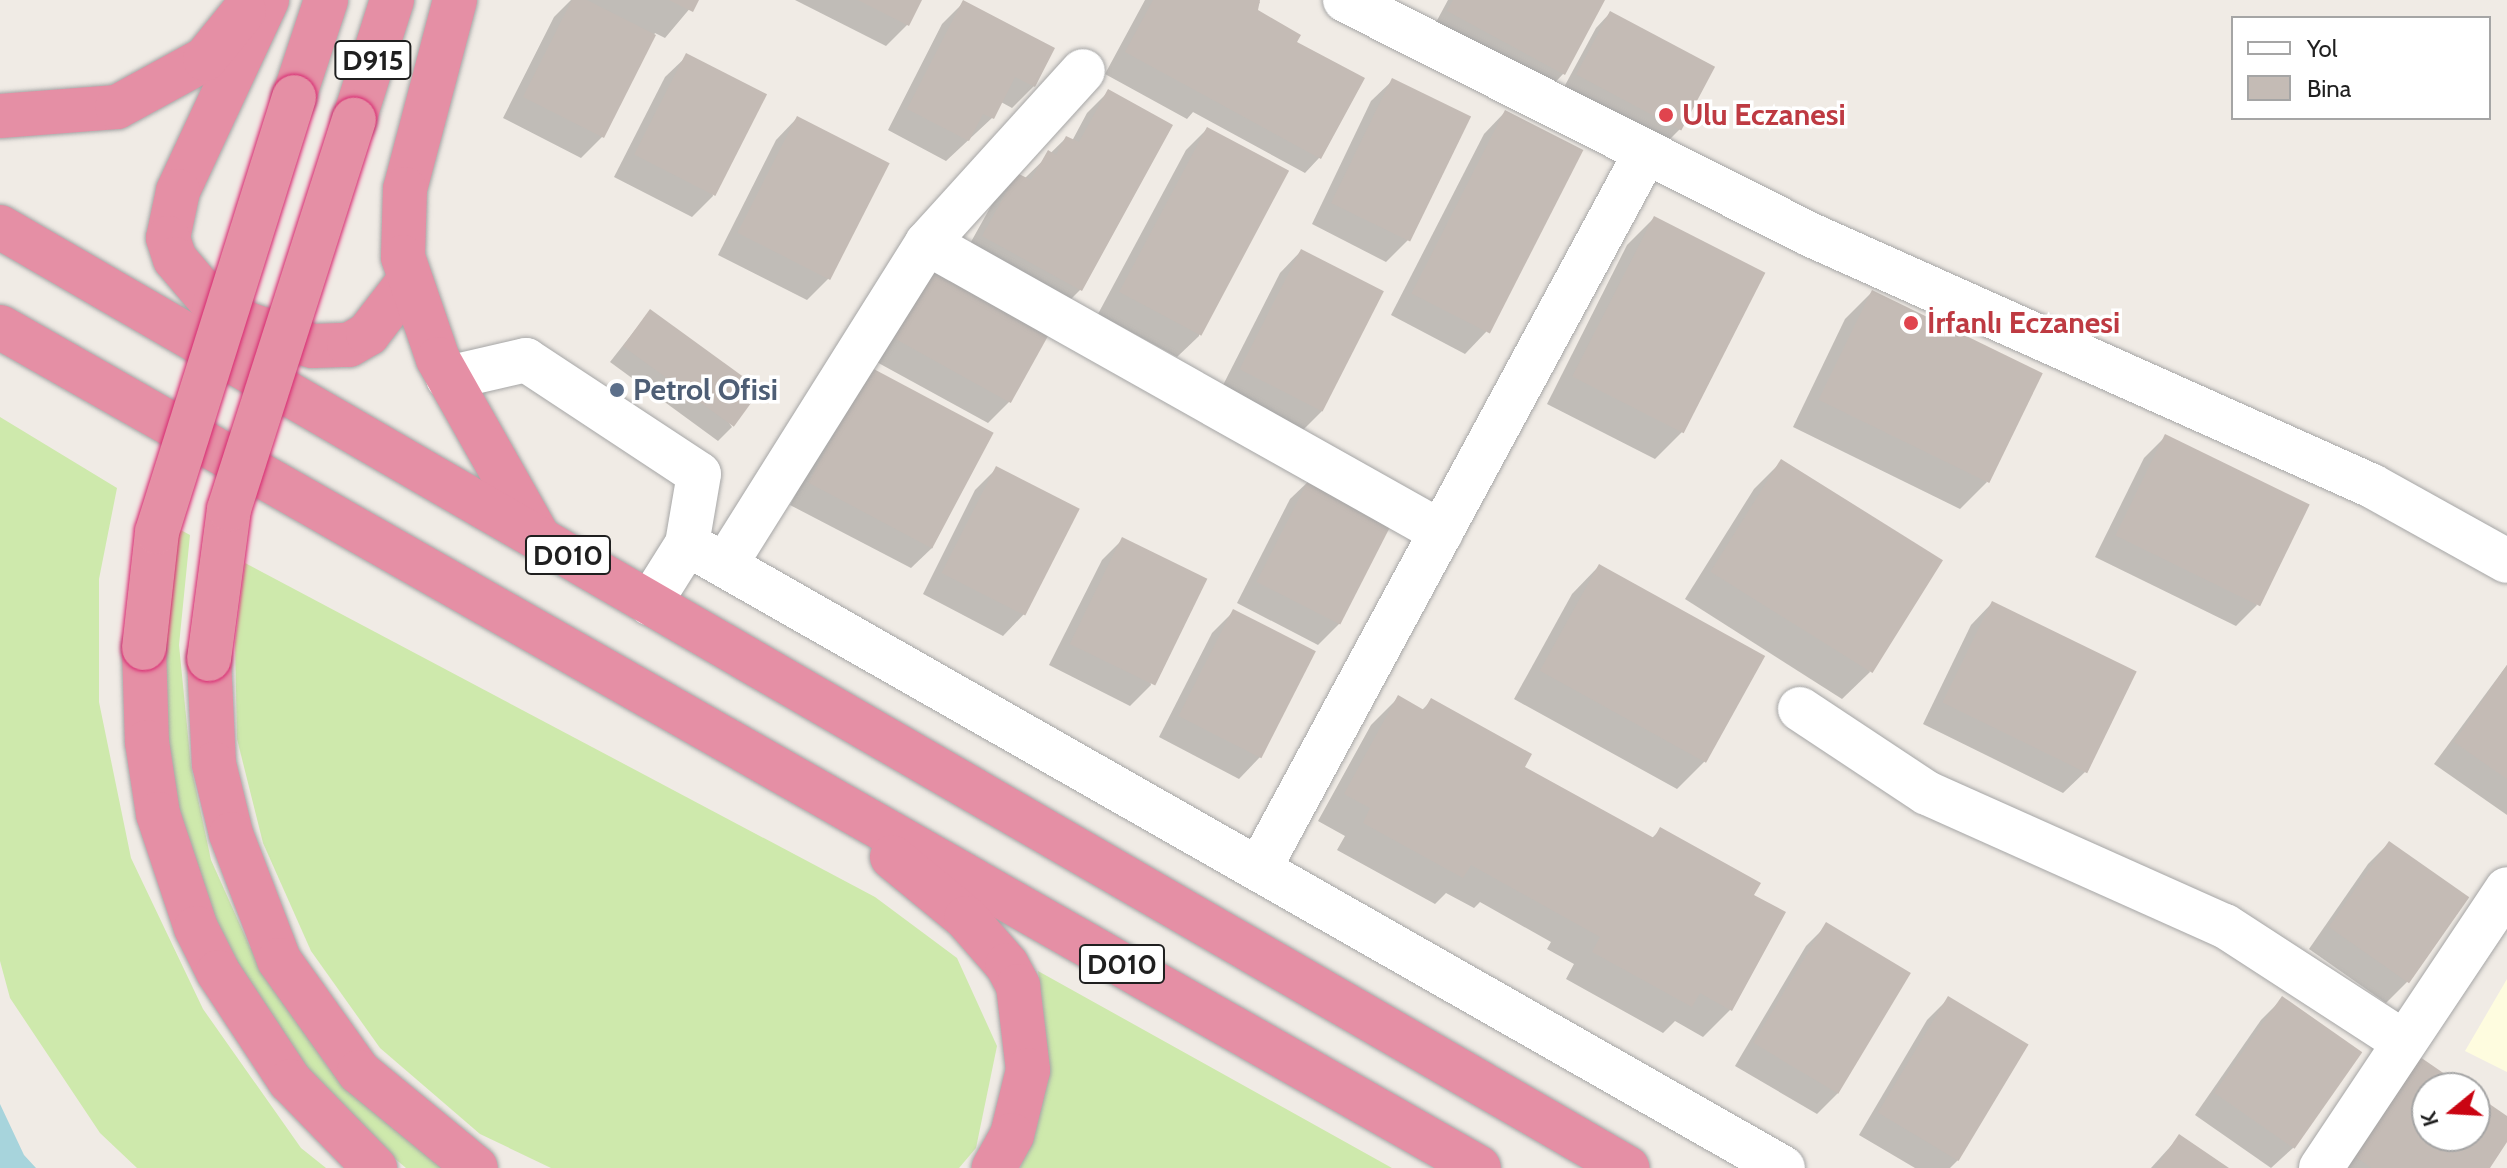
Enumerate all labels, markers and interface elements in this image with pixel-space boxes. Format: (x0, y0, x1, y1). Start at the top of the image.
legend (2231, 16, 2491, 120)
text: Yol (2307, 34, 2337, 63)
road number: D915 (333, 36, 413, 84)
text: Bina (2307, 74, 2351, 103)
place label: Ulu Eczanesi (1682, 97, 1846, 133)
marker: Ulu Eczanesi (1657, 106, 1675, 124)
place label: İrfanlı Eczanesi (1927, 305, 2120, 341)
marker: İrfanlı Eczanesi (1902, 314, 1920, 332)
place label: Petrol Ofisi (633, 372, 778, 408)
marker: Petrol Ofisi (608, 381, 626, 399)
road number: D010 (524, 531, 612, 579)
road number: D010 (1078, 940, 1166, 988)
north arrow (2411, 1072, 2491, 1152)
text: K (2415, 1108, 2445, 1130)

